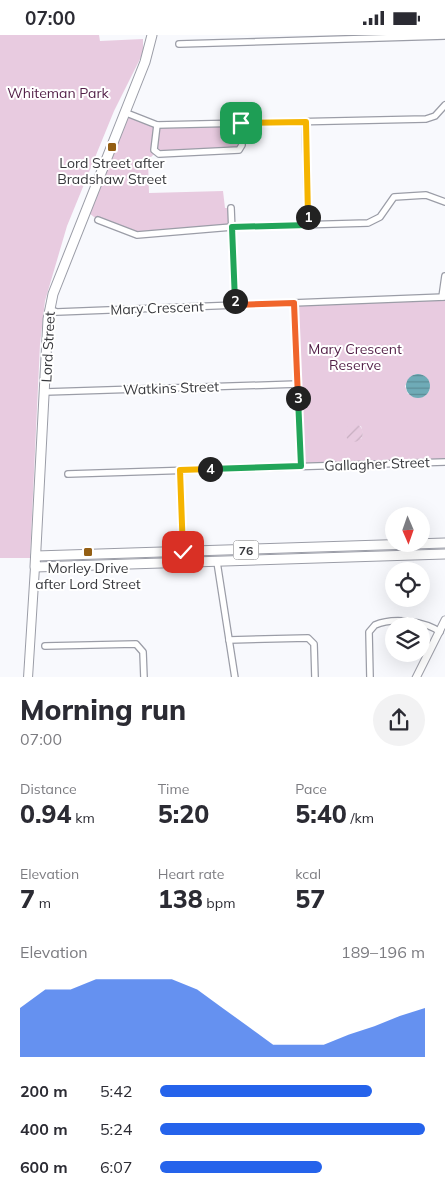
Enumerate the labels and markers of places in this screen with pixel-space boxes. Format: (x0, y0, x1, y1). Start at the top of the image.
pin (220, 102, 262, 144)
marker: Lord Street after Bradshaw Street (106, 141, 118, 153)
place label: Lord Street after Bradshaw Street (57, 154, 167, 188)
pin: 1 (296, 205, 320, 229)
pin: 2 (222, 289, 248, 313)
pin: 3 (286, 385, 310, 411)
pin: 4 (198, 457, 222, 481)
pin (162, 531, 204, 573)
marker: Morley Drive after Lord Street (82, 546, 94, 558)
place label: Morley Drive after Lord Street (35, 559, 141, 593)

